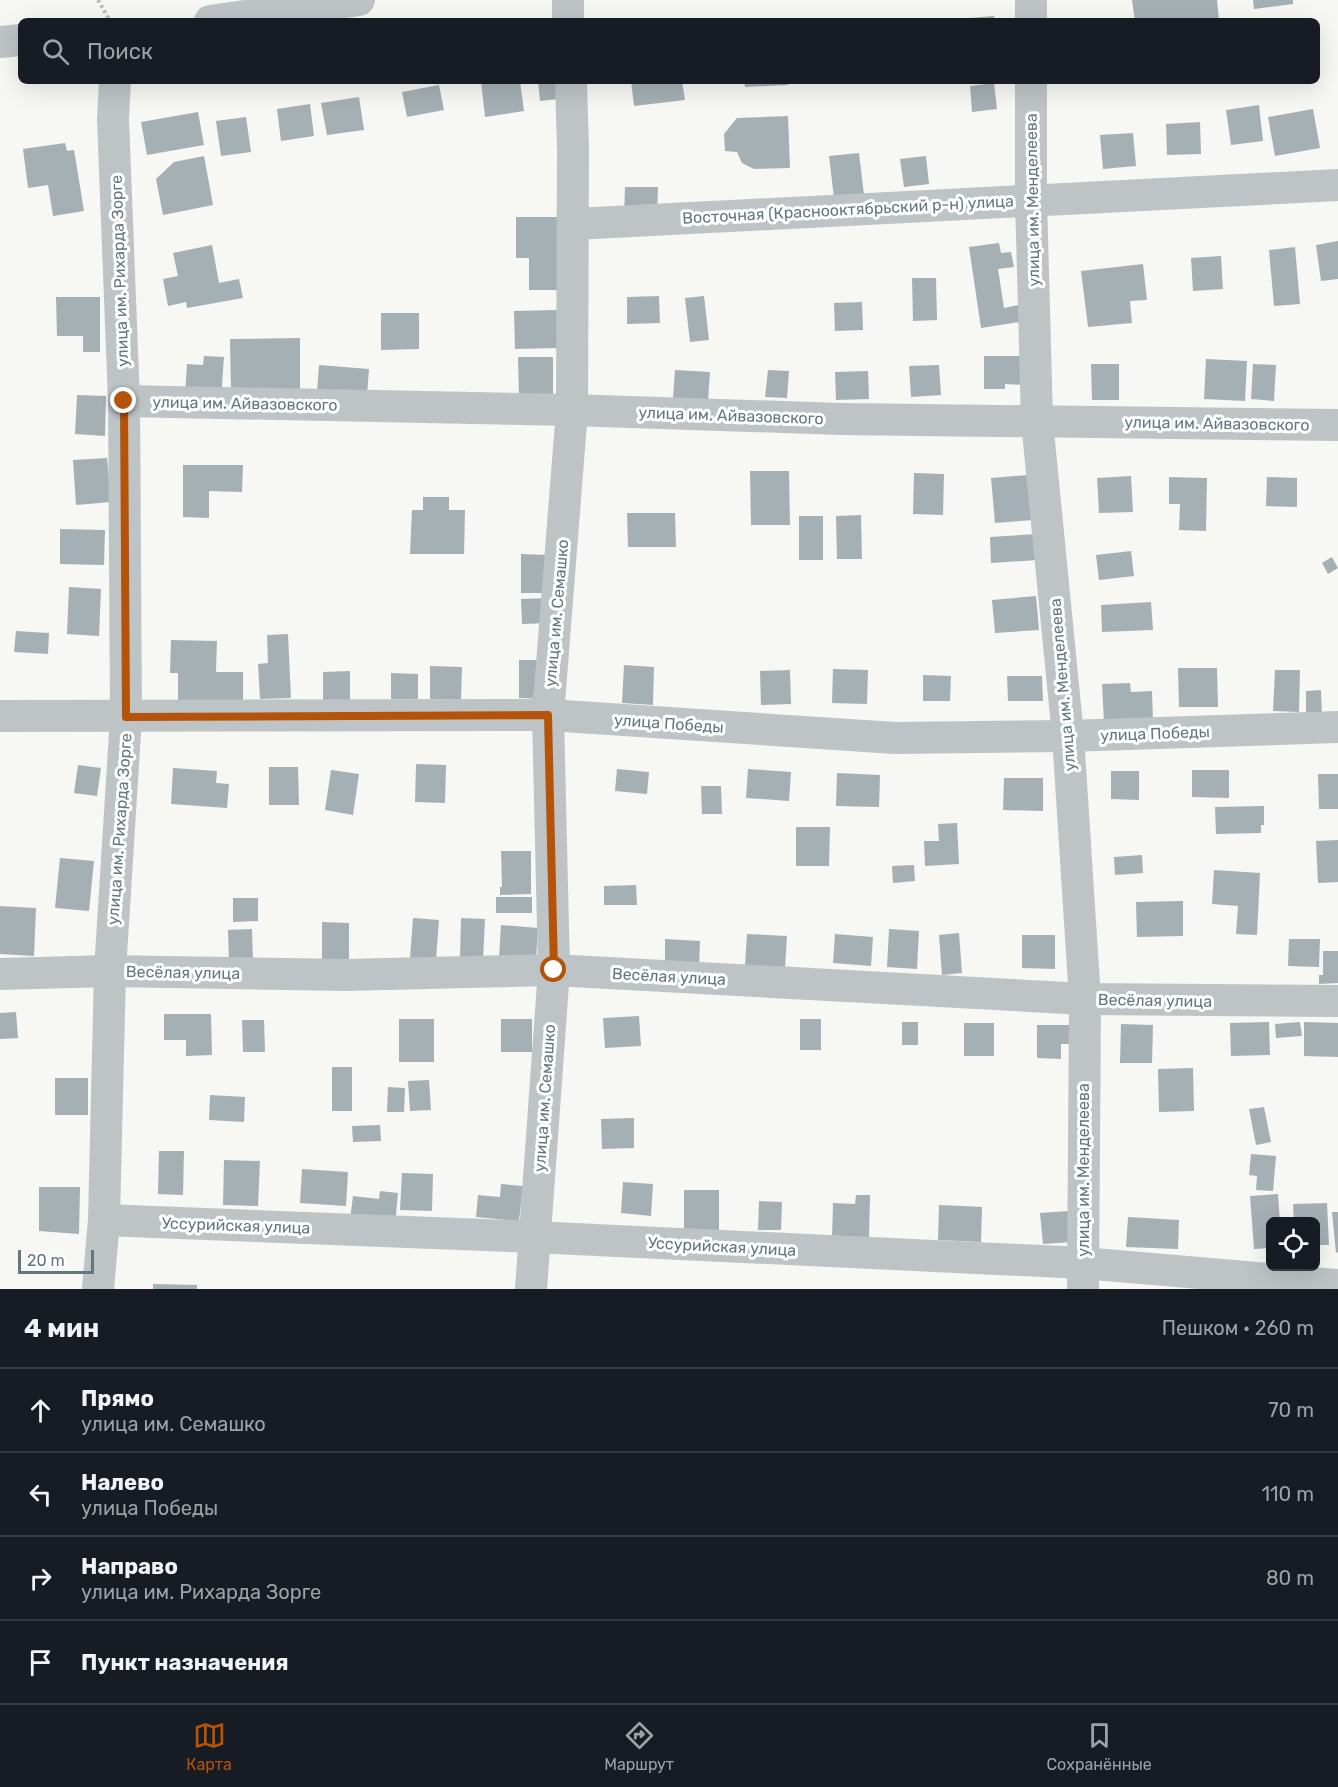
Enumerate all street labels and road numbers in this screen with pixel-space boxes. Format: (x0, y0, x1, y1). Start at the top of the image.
street label: улица им. Менделеева (1021, 113, 1044, 287)
street label: улица им. Рихарда Зорге (107, 175, 132, 367)
street label: Восточная (Краснооктябрьский р-н) улица (682, 191, 1014, 228)
street label: улица им. Айвазовского (152, 392, 338, 415)
street label: улица им. Айвазовского (638, 403, 824, 428)
street label: улица им. Айвазовского (1124, 412, 1310, 435)
street label: улица им. Семашко (541, 539, 572, 688)
street label: улица им. Менделеева (1045, 598, 1080, 772)
street label: улица Победы (614, 710, 724, 737)
street label: улица Победы (1100, 722, 1210, 745)
street label: улица им. Рихарда Зорге (103, 732, 136, 926)
street label: Весёлая улица (126, 962, 240, 983)
street label: Весёлая улица (611, 964, 726, 989)
street label: Весёлая улица (1098, 990, 1212, 1011)
street label: улица им. Семашко (530, 1024, 559, 1172)
street label: улица им. Менделеева (1074, 1083, 1093, 1257)
street label: Уссурийская улица (161, 1213, 311, 1238)
street label: Уссурийская улица (647, 1233, 797, 1260)

